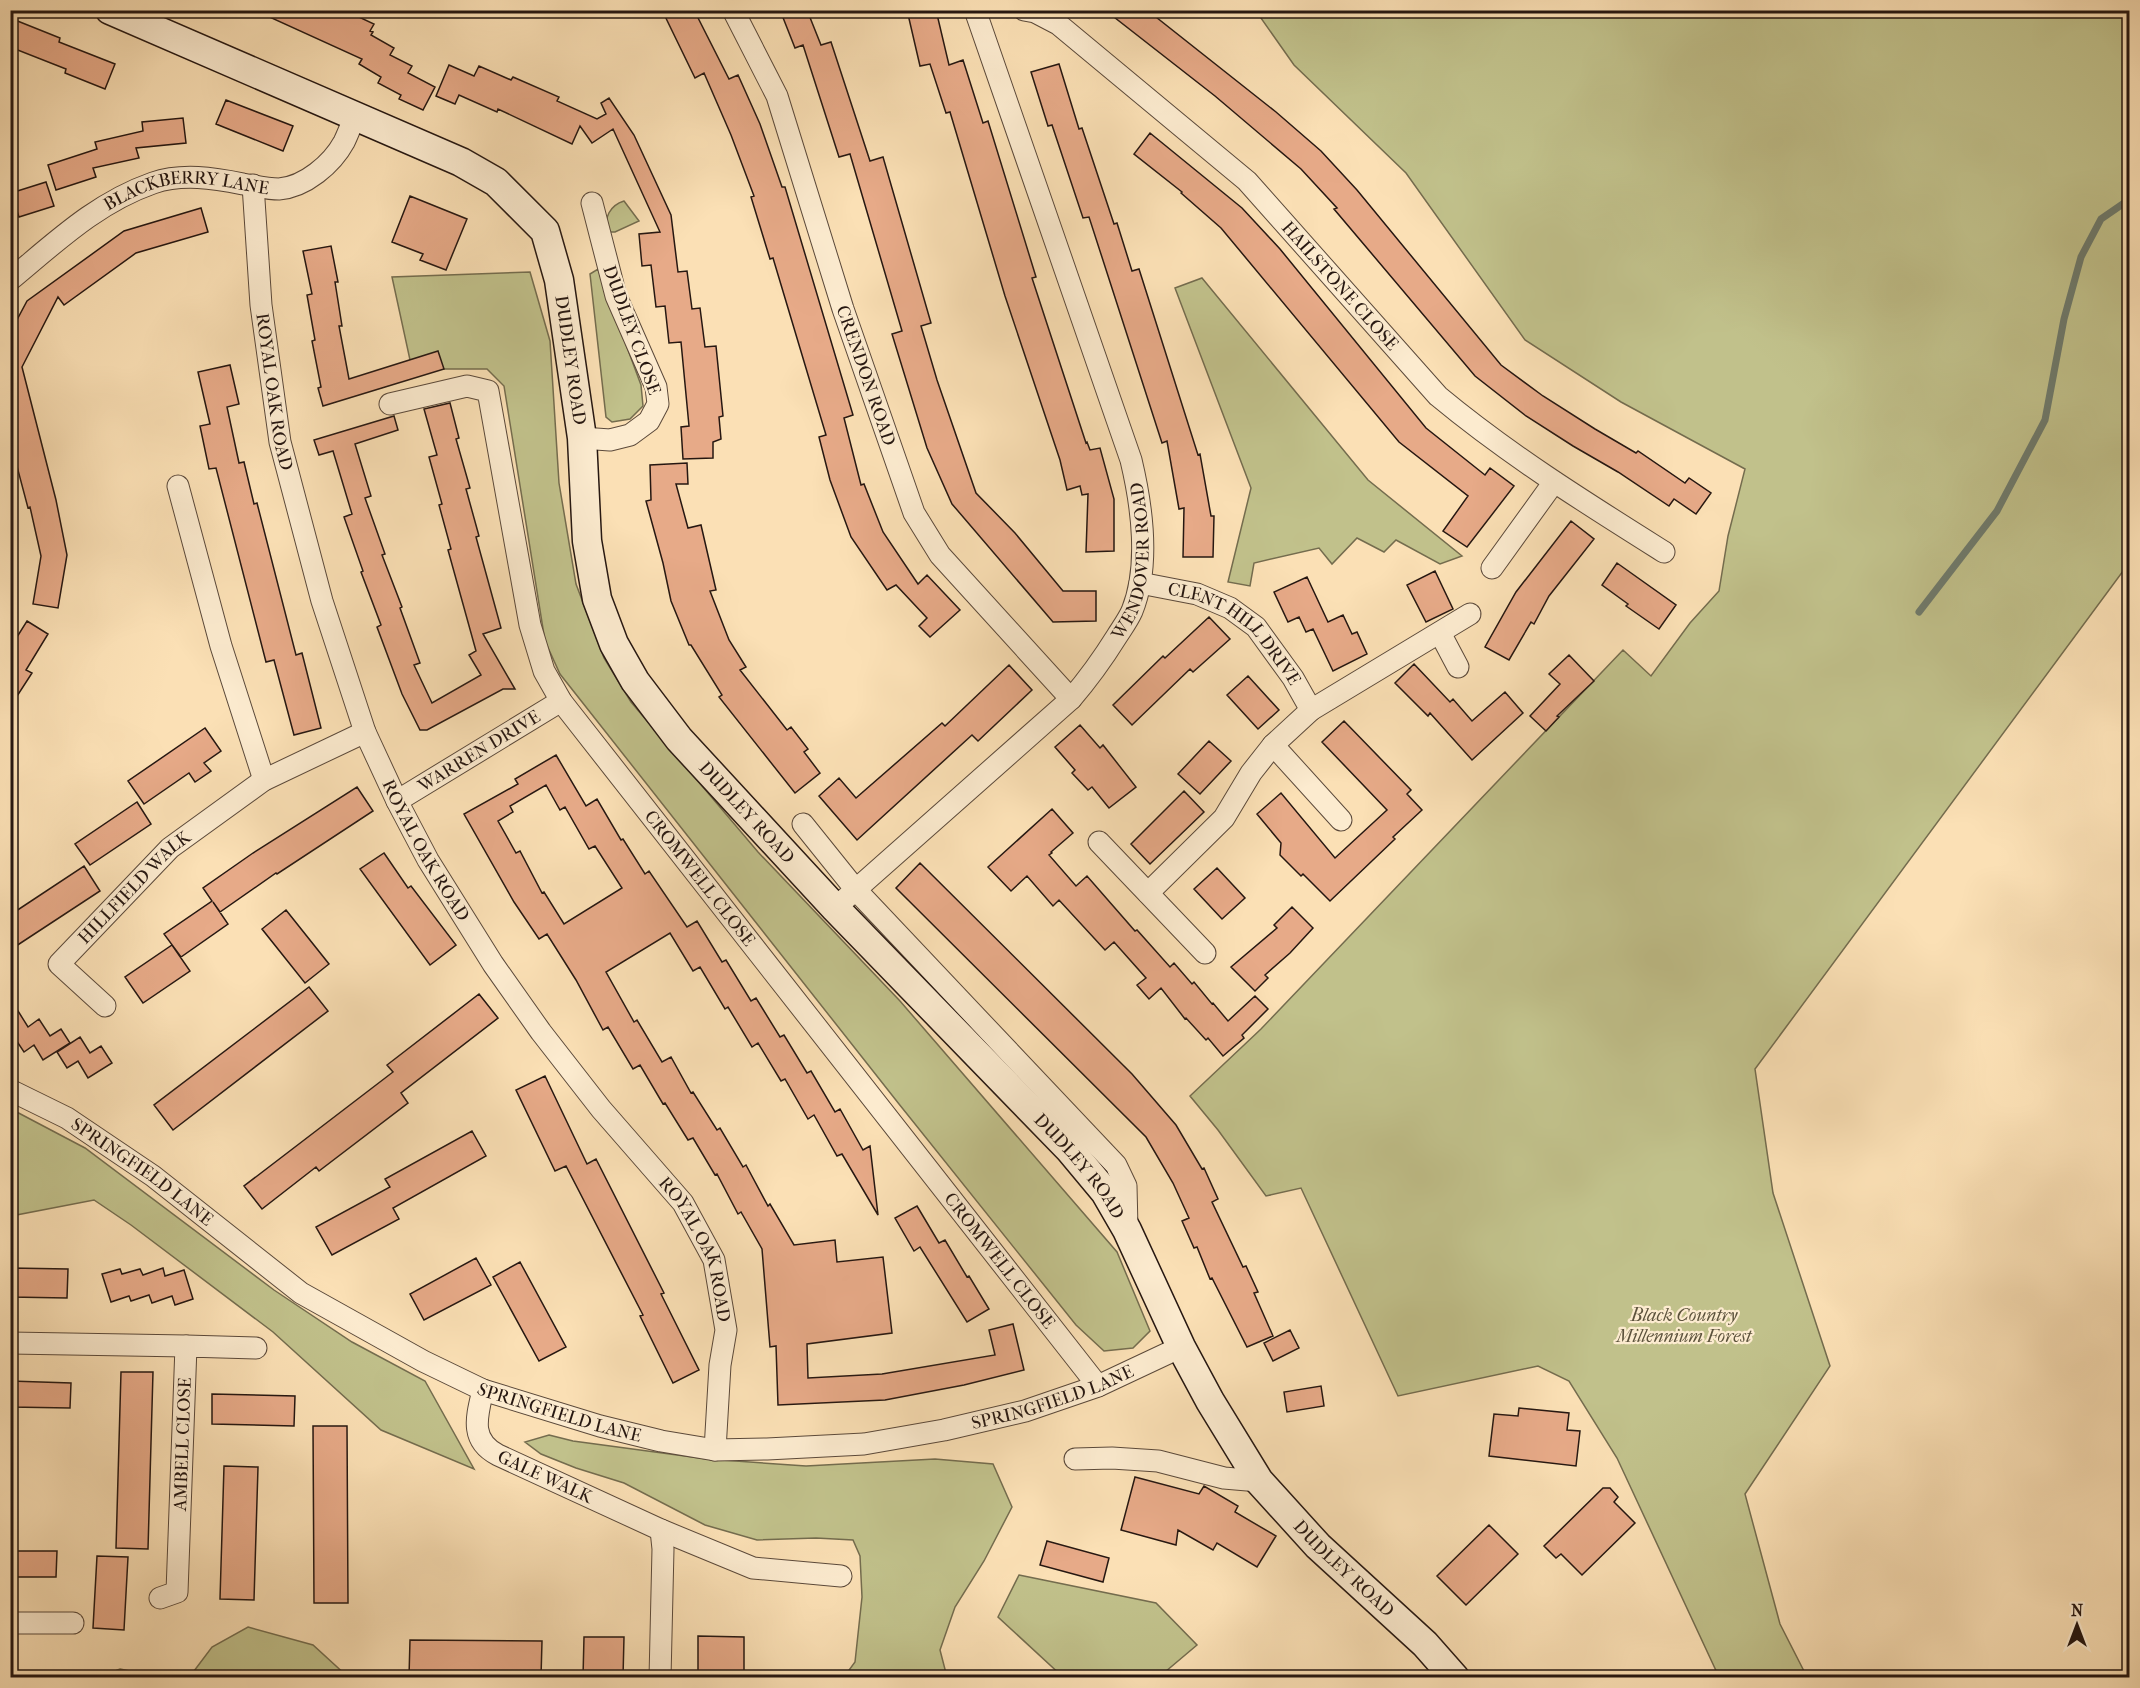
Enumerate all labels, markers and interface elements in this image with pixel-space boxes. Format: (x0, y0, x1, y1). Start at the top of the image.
street label: BLACKBERRY LANE (100, 167, 271, 215)
street label: HAILSTONE CLOSE (1277, 217, 1402, 355)
street label: DUDLEY CLOSE (598, 262, 665, 398)
street label: DUDLEY ROAD (550, 294, 590, 426)
street label: CRENDON ROAD (832, 303, 900, 449)
street label: ROYAL OAK ROAD (251, 312, 297, 473)
street label: WENDOVER ROAD (1107, 480, 1154, 645)
street label: CLENT HILL DRIVE (1166, 579, 1305, 689)
street label: WARREN DRIVE (413, 706, 544, 797)
street label: DUDLEY ROAD (694, 757, 798, 868)
street label: ROYAL OAK ROAD (378, 776, 474, 925)
street label: CROMWELL CLOSE (640, 806, 759, 951)
street label: HILLFIELD WALK (74, 826, 196, 948)
street label: DUDLEY ROAD (1029, 1109, 1128, 1223)
street label: SPRINGFIELD LANE (67, 1114, 217, 1230)
street label: ROYAL OAK ROAD (654, 1173, 734, 1324)
street label: CROMWELL CLOSE (940, 1189, 1059, 1333)
park label: Black Country Millennium Forest (1615, 1305, 1753, 1347)
street label: SPRINGFIELD LANE (969, 1361, 1137, 1434)
street label: AMBELL CLOSE (170, 1377, 196, 1512)
street label: SPRINGFIELD LANE (473, 1379, 644, 1447)
street label: GALE WALK (494, 1446, 597, 1508)
street label: DUDLEY ROAD (1289, 1516, 1398, 1621)
north arrow (2047, 1595, 2107, 1655)
text: N (2071, 1601, 2084, 1620)

